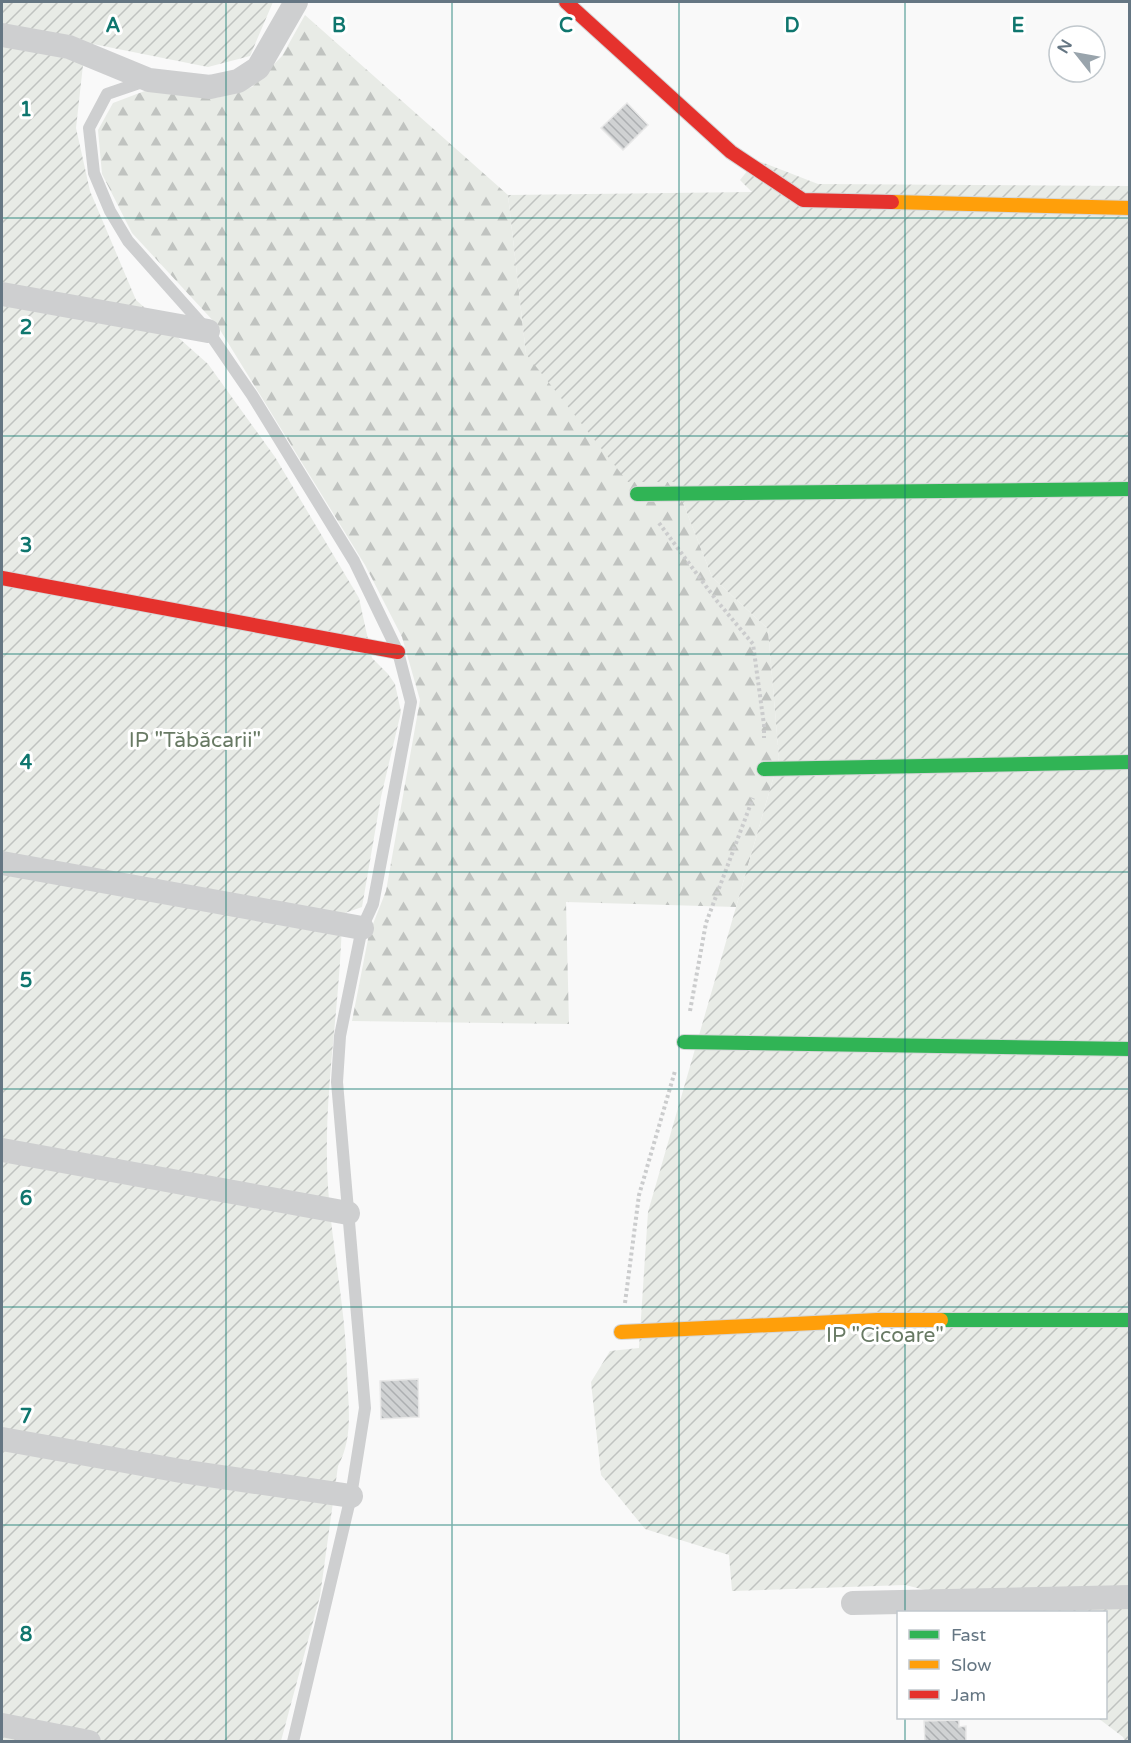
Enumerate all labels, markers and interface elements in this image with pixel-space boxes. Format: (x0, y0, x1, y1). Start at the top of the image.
text: A (106, 14, 121, 38)
text: B (332, 14, 346, 38)
text: C (559, 14, 573, 38)
text: D (784, 14, 800, 38)
text: E (1012, 14, 1025, 38)
north arrow (1047, 24, 1107, 84)
text: N (1053, 36, 1077, 57)
text: 1 (20, 98, 32, 122)
text: 2 (20, 316, 32, 340)
text: 3 (20, 534, 32, 558)
park label: IP "Tăbăcarii" (129, 728, 261, 753)
text: 4 (20, 751, 33, 775)
text: 5 (20, 969, 32, 993)
text: 6 (20, 1187, 32, 1211)
park label: IP "Cicoare" (826, 1323, 944, 1348)
text: 7 (20, 1405, 32, 1429)
legend (897, 1611, 1107, 1719)
text: 8 (20, 1623, 32, 1647)
text: Fast (951, 1624, 986, 1646)
text: Slow (951, 1654, 992, 1676)
text: Jam (951, 1684, 986, 1706)

